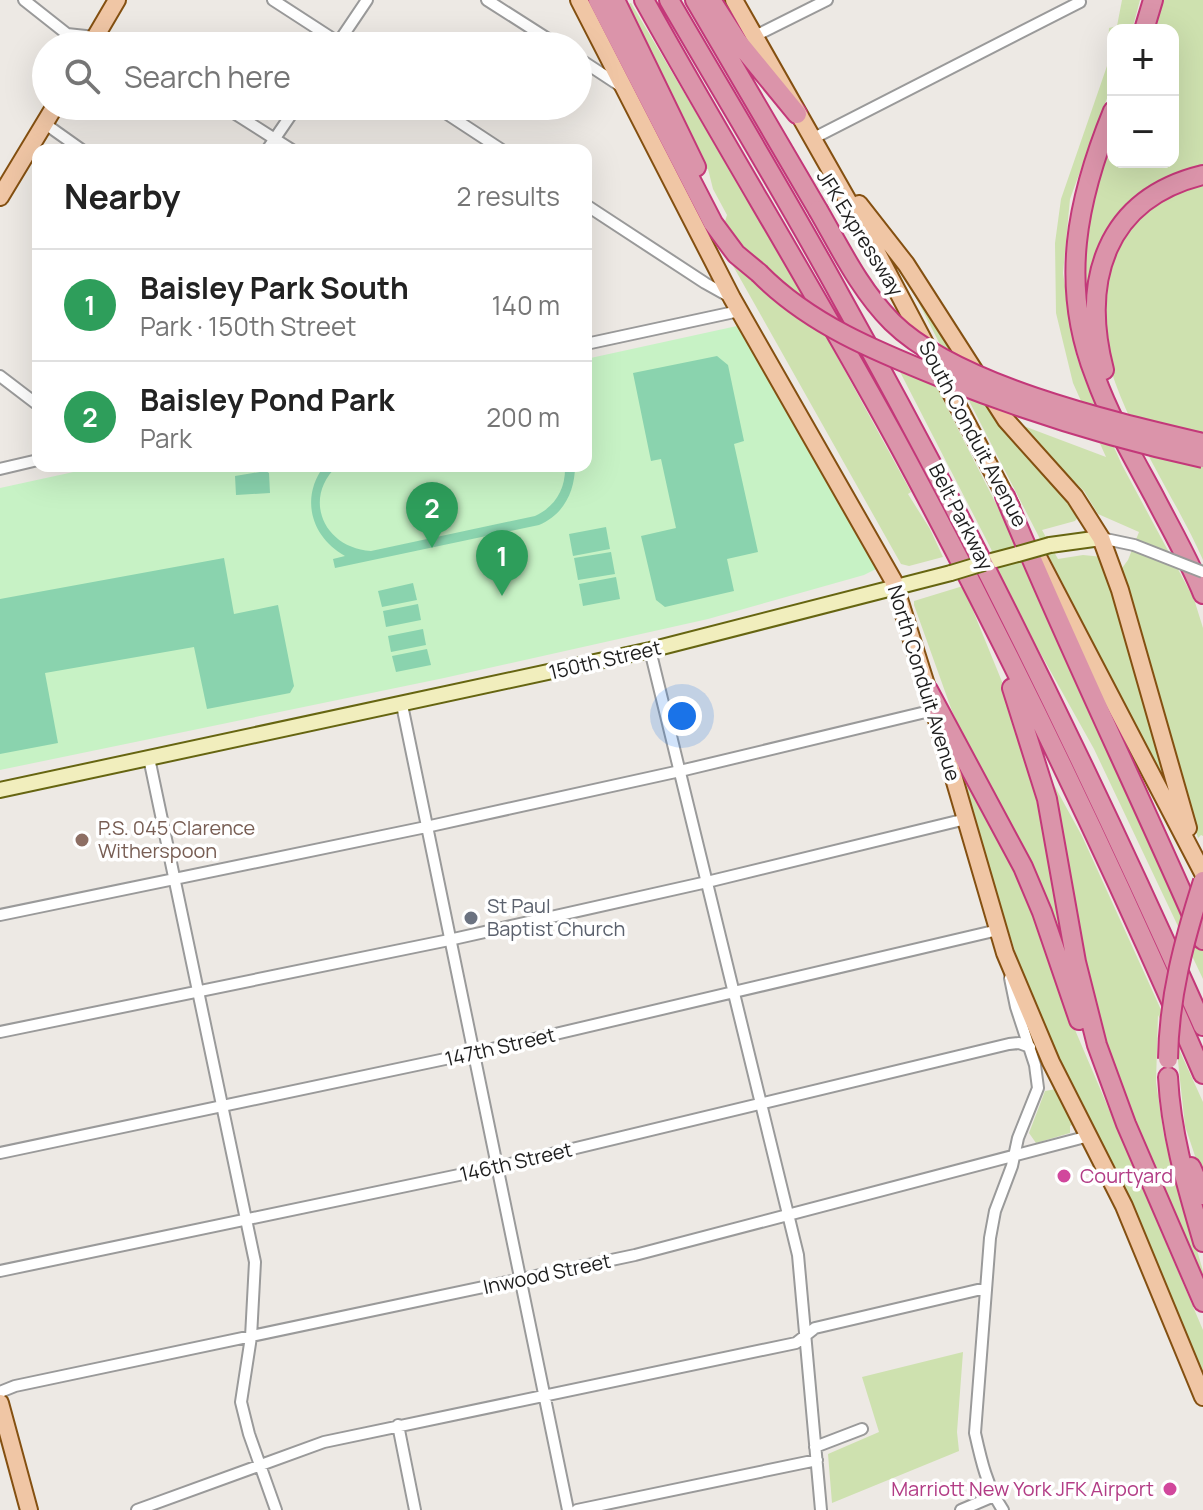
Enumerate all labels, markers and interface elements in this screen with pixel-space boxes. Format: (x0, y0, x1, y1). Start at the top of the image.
map controls (1107, 24, 1179, 168)
button: + (1107, 24, 1179, 96)
search box (32, 32, 592, 120)
icon: search (60, 54, 104, 98)
text: Search here (124, 56, 291, 97)
button: − (1107, 96, 1179, 168)
street label: JFK Expressway (811, 165, 910, 301)
text: Nearby (64, 173, 180, 219)
text: 2 results (456, 178, 560, 214)
text: Baisley Park South (140, 267, 409, 308)
text: 1 (84, 287, 96, 323)
text: 140 m (491, 287, 560, 323)
text: Park · 150th Street (140, 308, 357, 344)
street label: South Conduit Avenue (913, 336, 1034, 531)
text: Baisley Pond Park (140, 379, 394, 420)
text: 2 (82, 399, 98, 435)
text: 200 m (486, 399, 560, 435)
text: Park (140, 420, 192, 456)
street label: Belt Parkway (923, 459, 1000, 575)
pin: 2 (406, 482, 458, 548)
pin: 1 (476, 530, 528, 596)
street label: North Conduit Avenue (882, 582, 967, 784)
street label: 150th Street (546, 634, 664, 686)
your location (662, 696, 702, 736)
place label: P.S. 045 Clarence Witherspoon (98, 814, 255, 864)
marker: P.S. 045 Clarence Witherspoon (73, 831, 91, 849)
place label: St Paul Baptist Church (487, 892, 625, 942)
marker: St Paul Baptist Church (462, 909, 480, 927)
street label: 147th Street (442, 1021, 558, 1072)
street label: 146th Street (457, 1135, 575, 1188)
place label: Courtyard (1080, 1162, 1173, 1189)
marker: Courtyard (1055, 1167, 1073, 1185)
street label: Inwood Street (481, 1247, 613, 1300)
place label: Marriott New York JFK Airport (891, 1475, 1154, 1502)
marker: Marriott New York JFK Airport (1161, 1480, 1179, 1498)

